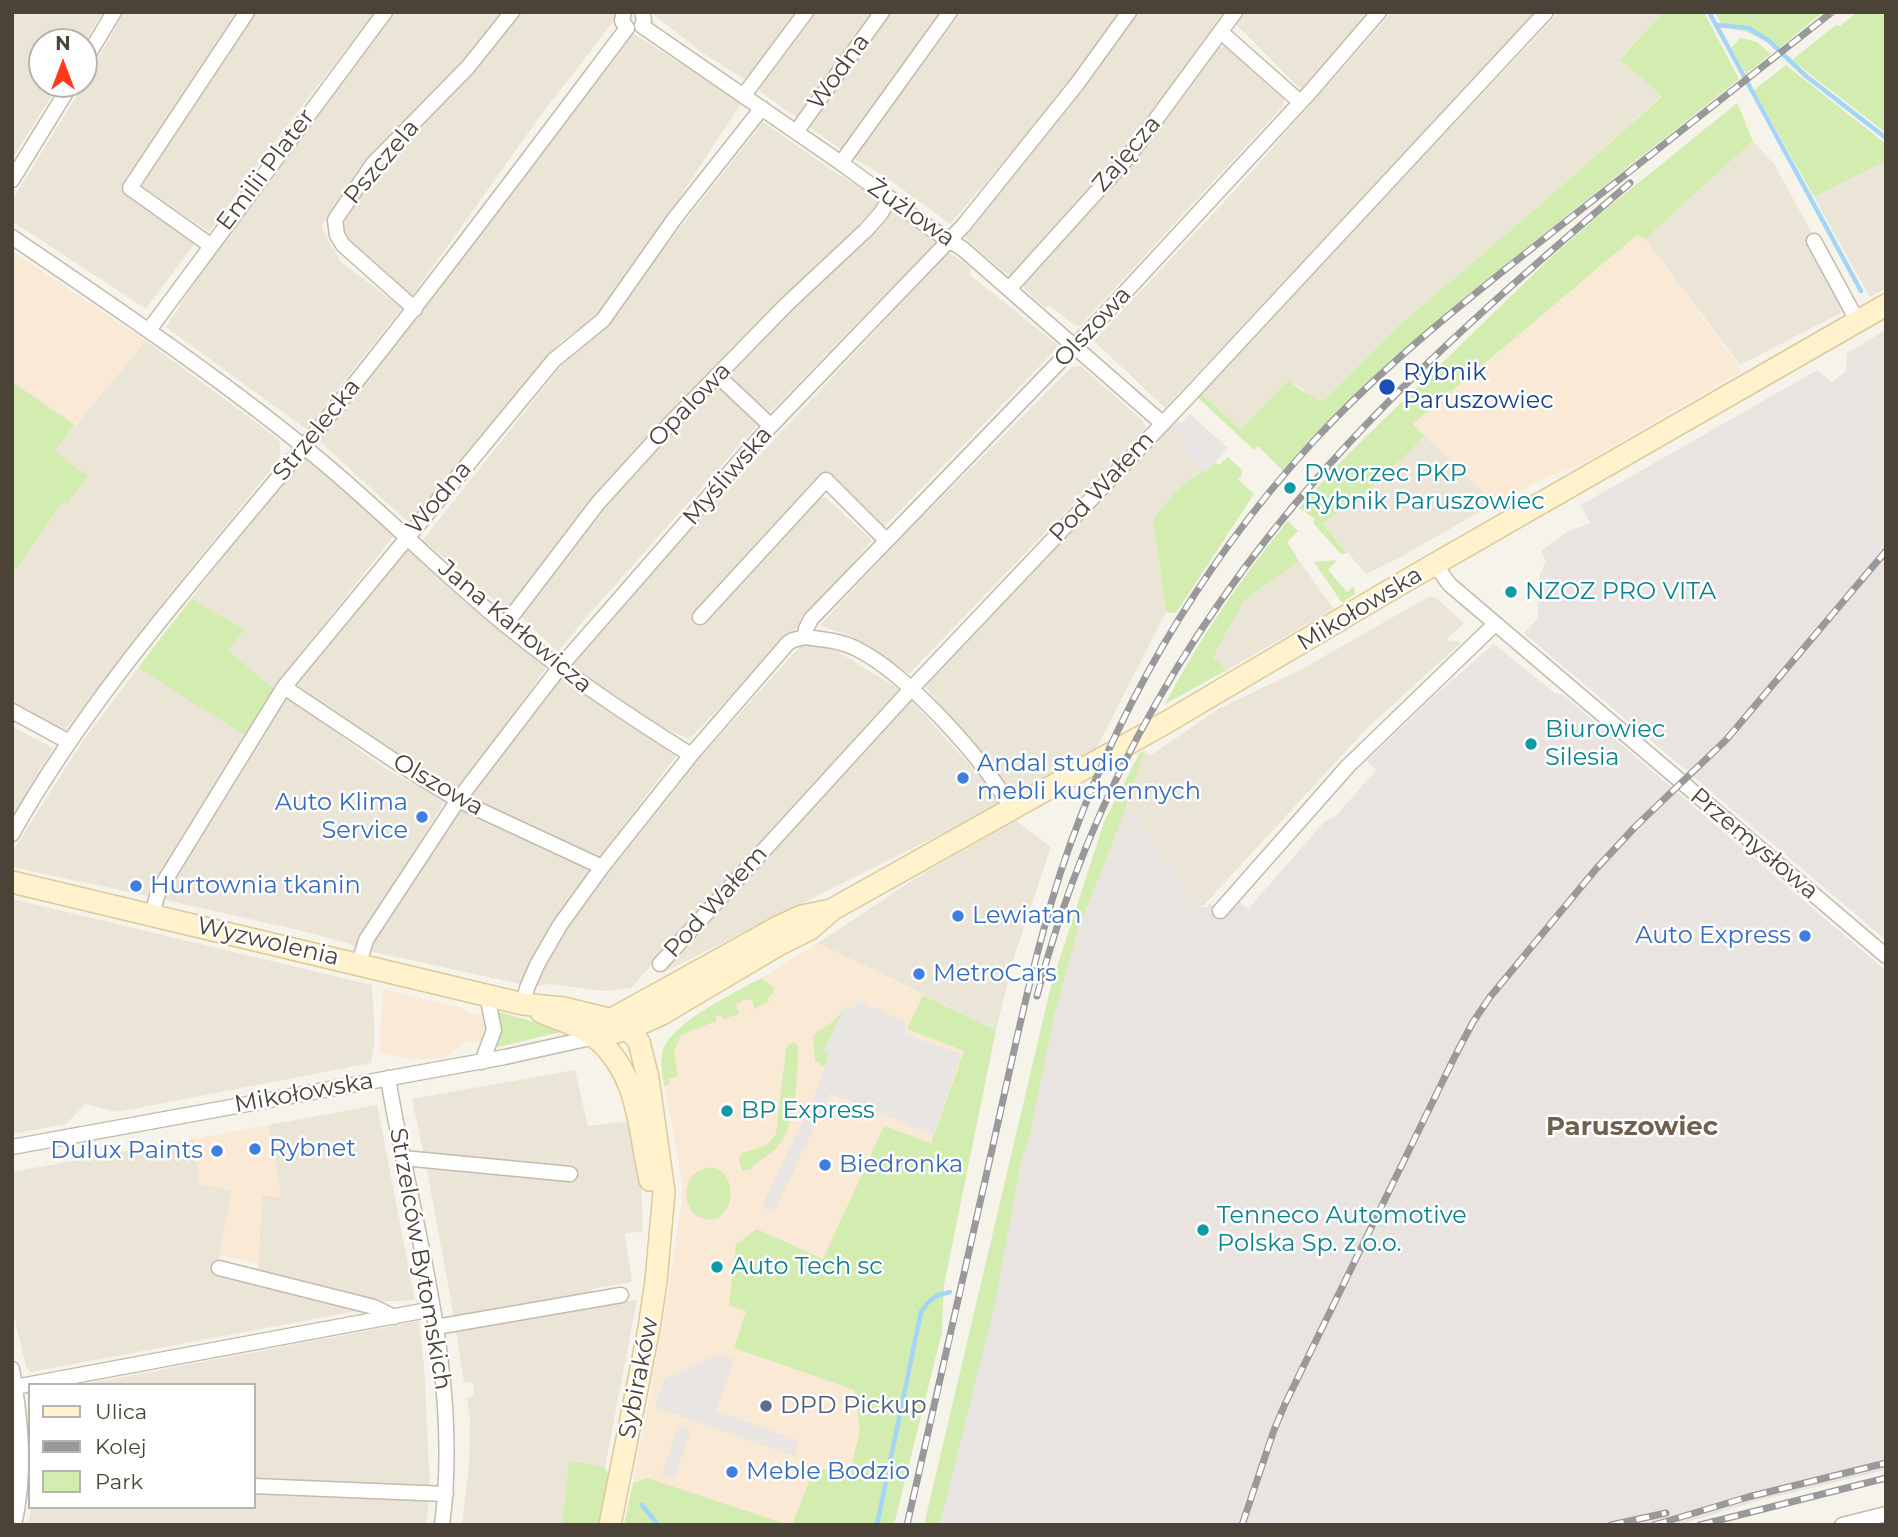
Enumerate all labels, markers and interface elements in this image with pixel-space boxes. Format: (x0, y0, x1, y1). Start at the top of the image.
north arrow (28, 28, 98, 98)
street label: Wodna (802, 28, 876, 116)
text: N (55, 32, 71, 55)
street label: Emilii Plater (211, 103, 321, 237)
street label: Zajęcza (1087, 110, 1167, 198)
street label: Pszczela (338, 114, 426, 210)
street label: Żużlowa (862, 173, 960, 253)
street label: Olszowa (1048, 281, 1138, 373)
street label: Opalowa (643, 357, 737, 453)
place label: Rybnik Paruszowiec (1403, 359, 1554, 415)
street label: Strzelecka (267, 373, 367, 487)
marker: Rybnik Paruszowiec (1377, 377, 1397, 397)
street label: Myśliwska (677, 421, 779, 531)
street label: Pod Wałem (1043, 426, 1161, 548)
street label: Wodna (400, 455, 478, 541)
place label: Dworzec PKP Rybnik Paruszowiec (1304, 460, 1545, 516)
marker: Dworzec PKP Rybnik Paruszowiec (1282, 480, 1298, 496)
street label: Jana Karłowicza (432, 554, 598, 700)
street label: Mikołowska (1292, 560, 1428, 658)
place label: NZOZ PRO VITA (1525, 578, 1716, 606)
marker: NZOZ PRO VITA (1503, 584, 1519, 600)
place label: Biurowiec Silesia (1545, 716, 1665, 772)
marker: Biurowiec Silesia (1523, 736, 1539, 752)
street label: Olszowa (388, 748, 488, 822)
place label: Andal studio mebli kuchennych (977, 750, 1201, 806)
marker: Andal studio mebli kuchennych (955, 770, 971, 786)
street label: Przemysłowa (1684, 782, 1824, 906)
place label: Auto Klima Service (275, 789, 408, 845)
marker: Auto Klima Service (414, 809, 430, 825)
street label: Pod Wałem (658, 840, 774, 964)
place label: Hurtownia tkanin (150, 872, 361, 900)
marker: Hurtownia tkanin (128, 878, 144, 894)
place label: Lewiatan (972, 902, 1082, 930)
marker: Lewiatan (950, 908, 966, 924)
street label: Wyzwolenia (194, 912, 342, 972)
place label: Auto Express (1635, 922, 1791, 950)
marker: Auto Express (1797, 928, 1813, 944)
place label: MetroCars (933, 960, 1057, 988)
marker: MetroCars (911, 966, 927, 982)
street label: Mikołowska (232, 1067, 376, 1119)
place label: BP Express (741, 1097, 875, 1125)
marker: BP Express (719, 1103, 735, 1119)
district label: Paruszowiec (1546, 1111, 1718, 1143)
street label: Strzelców Bytomskich (383, 1126, 457, 1392)
place label: Rybnet (269, 1135, 356, 1163)
place label: Dulux Paints (50, 1137, 203, 1165)
marker: Rybnet (247, 1141, 263, 1157)
marker: Dulux Paints (209, 1143, 225, 1159)
place label: Biedronka (839, 1151, 963, 1179)
marker: Biedronka (817, 1157, 833, 1173)
place label: Tenneco Automotive Polska Sp. z o.o. (1217, 1202, 1467, 1258)
marker: Tenneco Automotive Polska Sp. z o.o. (1195, 1222, 1211, 1238)
place label: Auto Tech sc (731, 1253, 883, 1281)
marker: Auto Tech sc (709, 1259, 725, 1275)
street label: Sybiraków (613, 1315, 665, 1441)
legend (28, 1383, 256, 1509)
place label: DPD Pickup (780, 1392, 926, 1420)
marker: DPD Pickup (758, 1398, 774, 1414)
text: Ulica (95, 1399, 147, 1424)
text: Kolej (95, 1434, 147, 1459)
place label: Meble Bodzio (746, 1458, 910, 1486)
marker: Meble Bodzio (724, 1464, 740, 1480)
text: Park (95, 1469, 143, 1494)

